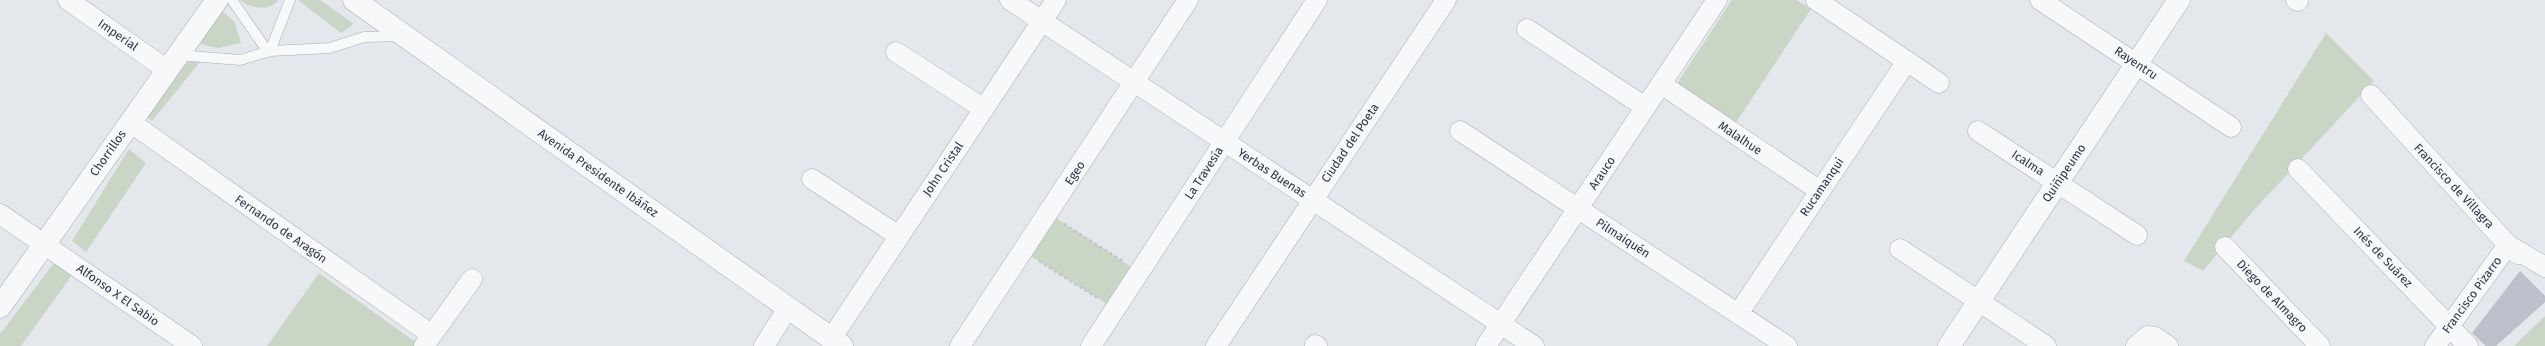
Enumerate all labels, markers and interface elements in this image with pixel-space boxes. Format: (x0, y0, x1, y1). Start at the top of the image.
street label: Imperial (95, 16, 141, 54)
street label: Rayentru (2112, 44, 2160, 82)
street label: Ciudad del Poeta (1318, 101, 1382, 185)
street label: Malalhue (1715, 118, 1765, 158)
street label: Avenida Presidente Ibáñez (535, 126, 661, 220)
street label: Chorrillos (87, 127, 129, 179)
street label: John Cristal (920, 139, 966, 199)
street label: Quiñipeumo (2039, 141, 2089, 205)
street label: Francisco de Villagra (2411, 141, 2497, 231)
street label: La Travesía (1182, 144, 1226, 202)
street label: Yerbas Buenas (1235, 146, 1309, 201)
street label: Icalma (2009, 147, 2047, 179)
street label: Arauco (1586, 154, 1618, 192)
street label: Rucamanqui (1797, 155, 1847, 219)
street label: Egeo (1062, 158, 1088, 188)
street label: Fernando de Aragón (232, 192, 330, 266)
street label: Pilmaiquén (1593, 215, 1653, 261)
street label: Inés de Suárez (2351, 224, 2415, 290)
street label: Francisco Pizarro (2439, 254, 2505, 336)
street label: Diego de Almagro (2234, 257, 2310, 335)
street label: Alfonso X El Sabio (74, 261, 162, 329)

